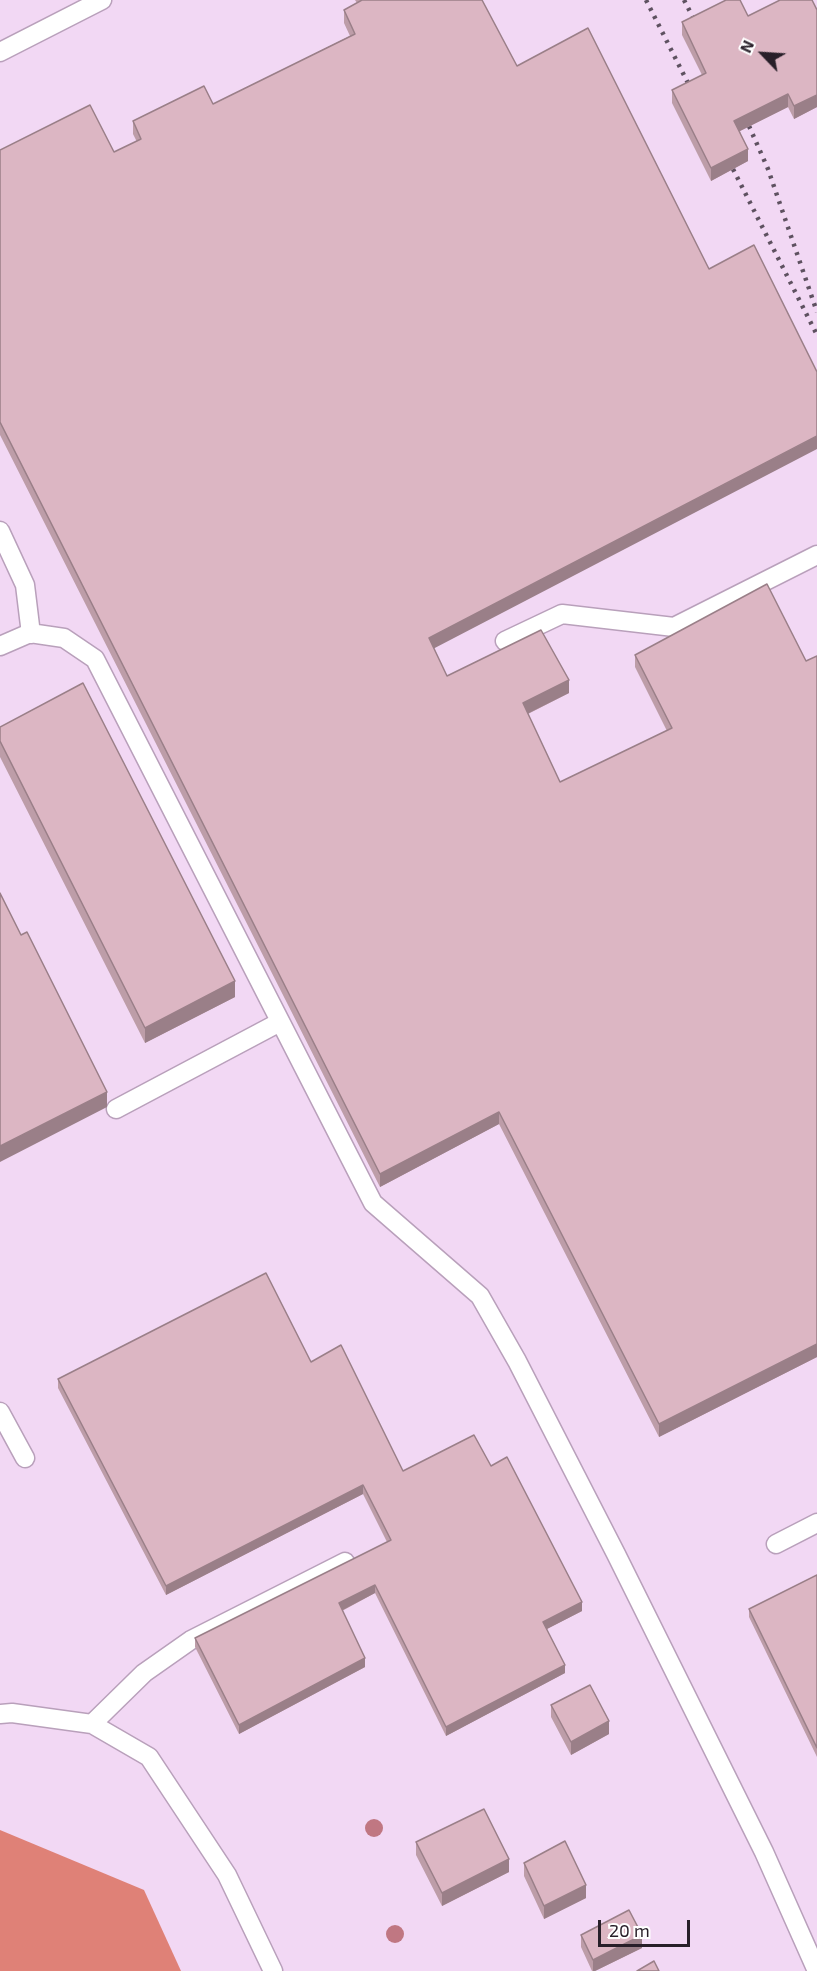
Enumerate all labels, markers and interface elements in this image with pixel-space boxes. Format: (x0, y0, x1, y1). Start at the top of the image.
north arrow (733, 24, 793, 84)
text: N (735, 37, 757, 55)
scale bar (601, 1908, 692, 1946)
text: 20 m (609, 1919, 650, 1941)

